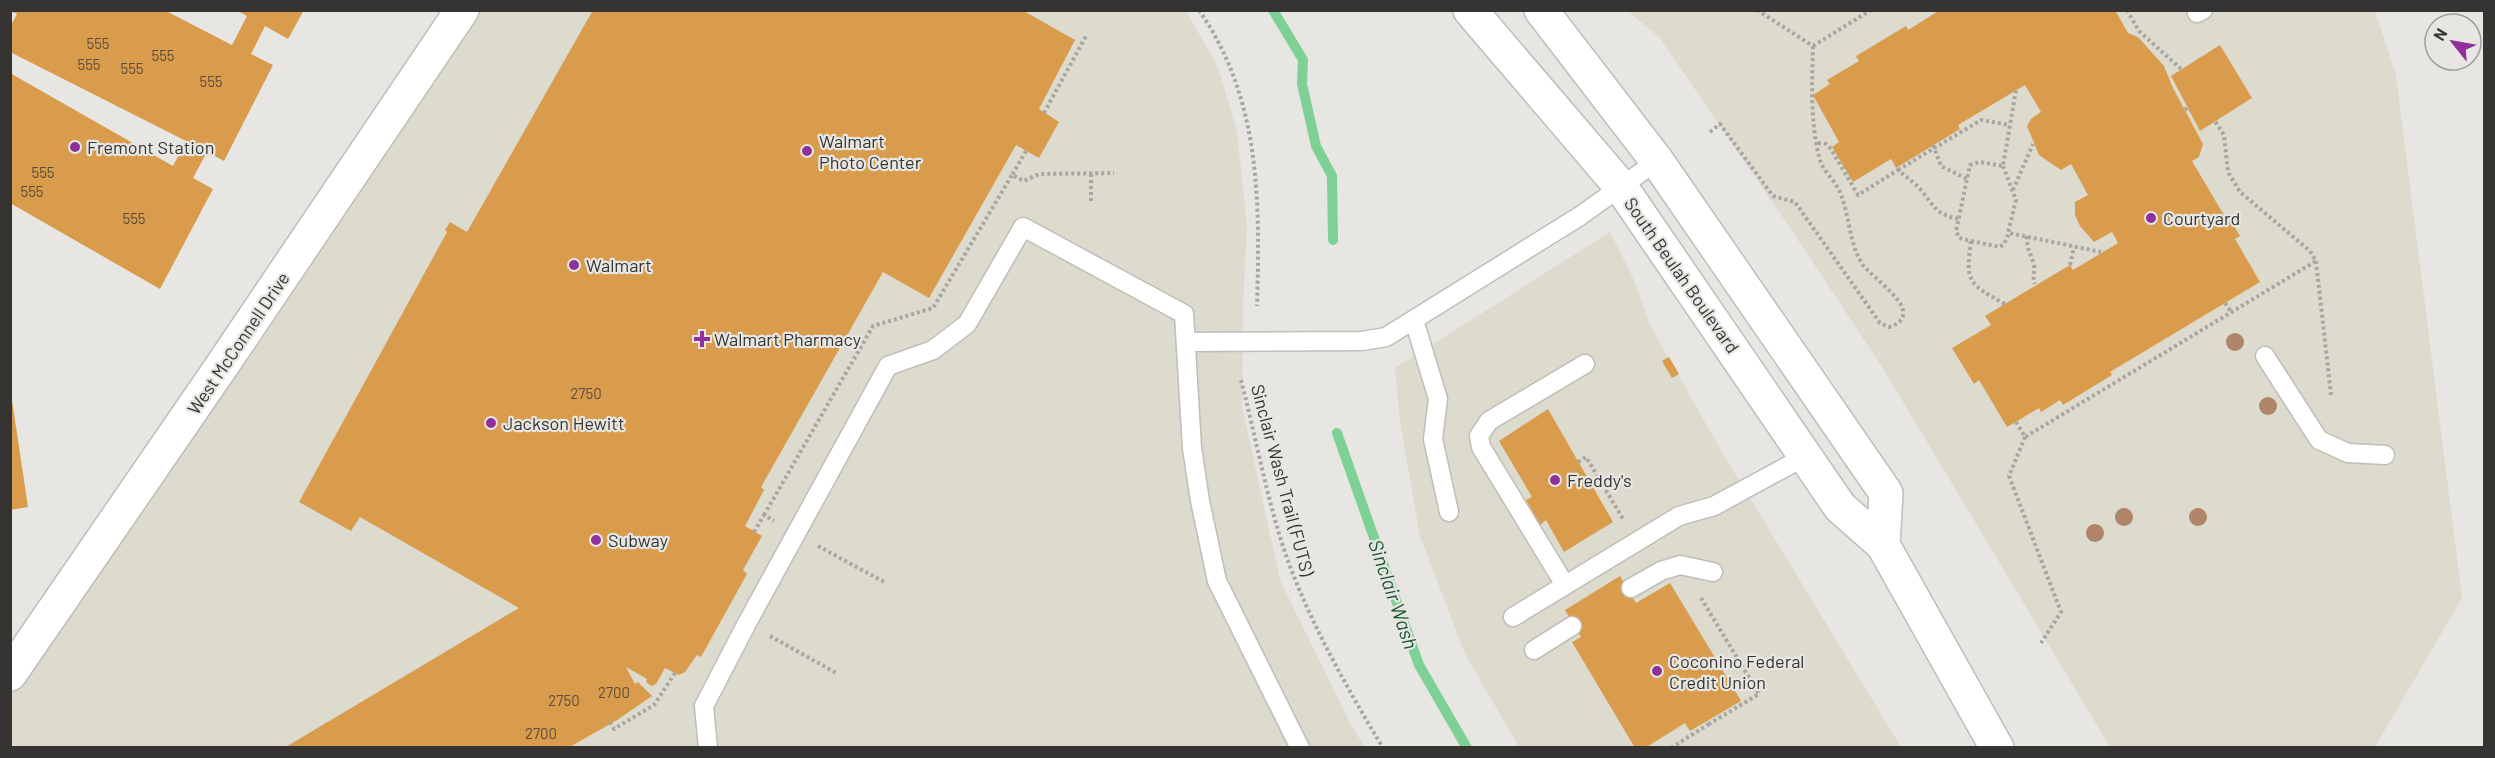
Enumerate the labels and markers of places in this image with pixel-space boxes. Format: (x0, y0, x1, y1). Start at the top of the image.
place label: Walmart Photo Center (819, 130, 922, 173)
place label: Fremont Station (87, 136, 214, 158)
marker: Fremont Station (68, 140, 82, 154)
marker: Walmart Photo Center (800, 144, 814, 158)
place label: Courtyard (2163, 207, 2240, 229)
marker: Courtyard (2144, 211, 2158, 225)
place label: Walmart (586, 254, 652, 276)
marker: Walmart (567, 258, 581, 272)
place label: Walmart Pharmacy (714, 328, 861, 350)
marker: Walmart Pharmacy (695, 332, 709, 346)
place label: Jackson Hewitt (503, 412, 624, 434)
marker: Jackson Hewitt (484, 416, 498, 430)
place label: Freddy's (1567, 469, 1632, 491)
marker: Freddy's (1548, 473, 1562, 487)
place label: Subway (608, 529, 668, 551)
marker: Subway (589, 533, 603, 547)
place label: Coconino Federal Credit Union (1669, 650, 1805, 693)
marker: Coconino Federal Credit Union (1650, 664, 1664, 678)

